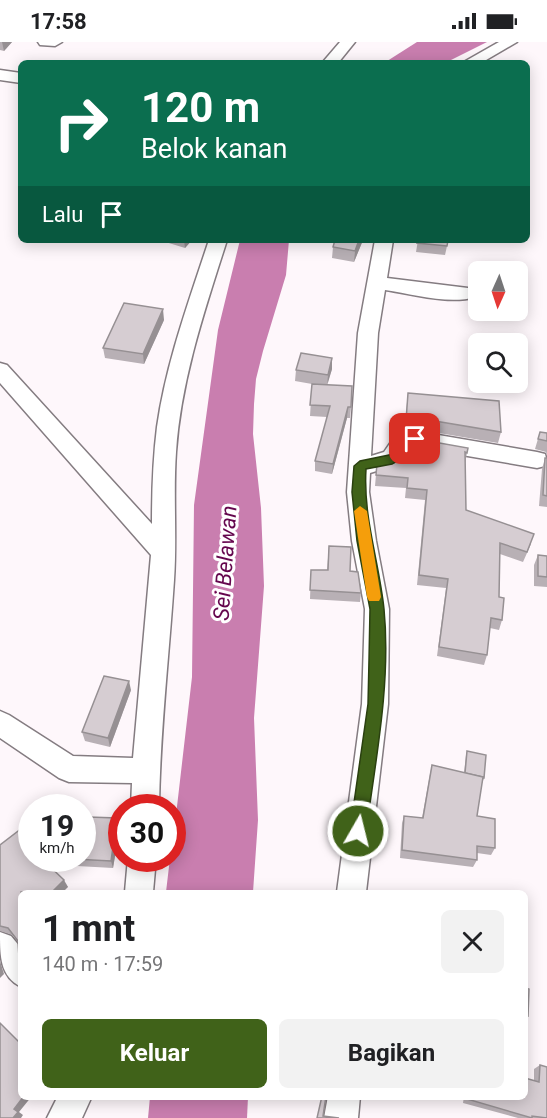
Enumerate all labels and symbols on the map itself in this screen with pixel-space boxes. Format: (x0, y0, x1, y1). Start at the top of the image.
north arrow (468, 261, 528, 321)
pin (389, 413, 440, 464)
water label: Sei Belawan (209, 505, 241, 621)
speed limit sign: 30 (108, 794, 186, 872)
position arrow (326, 799, 390, 863)

